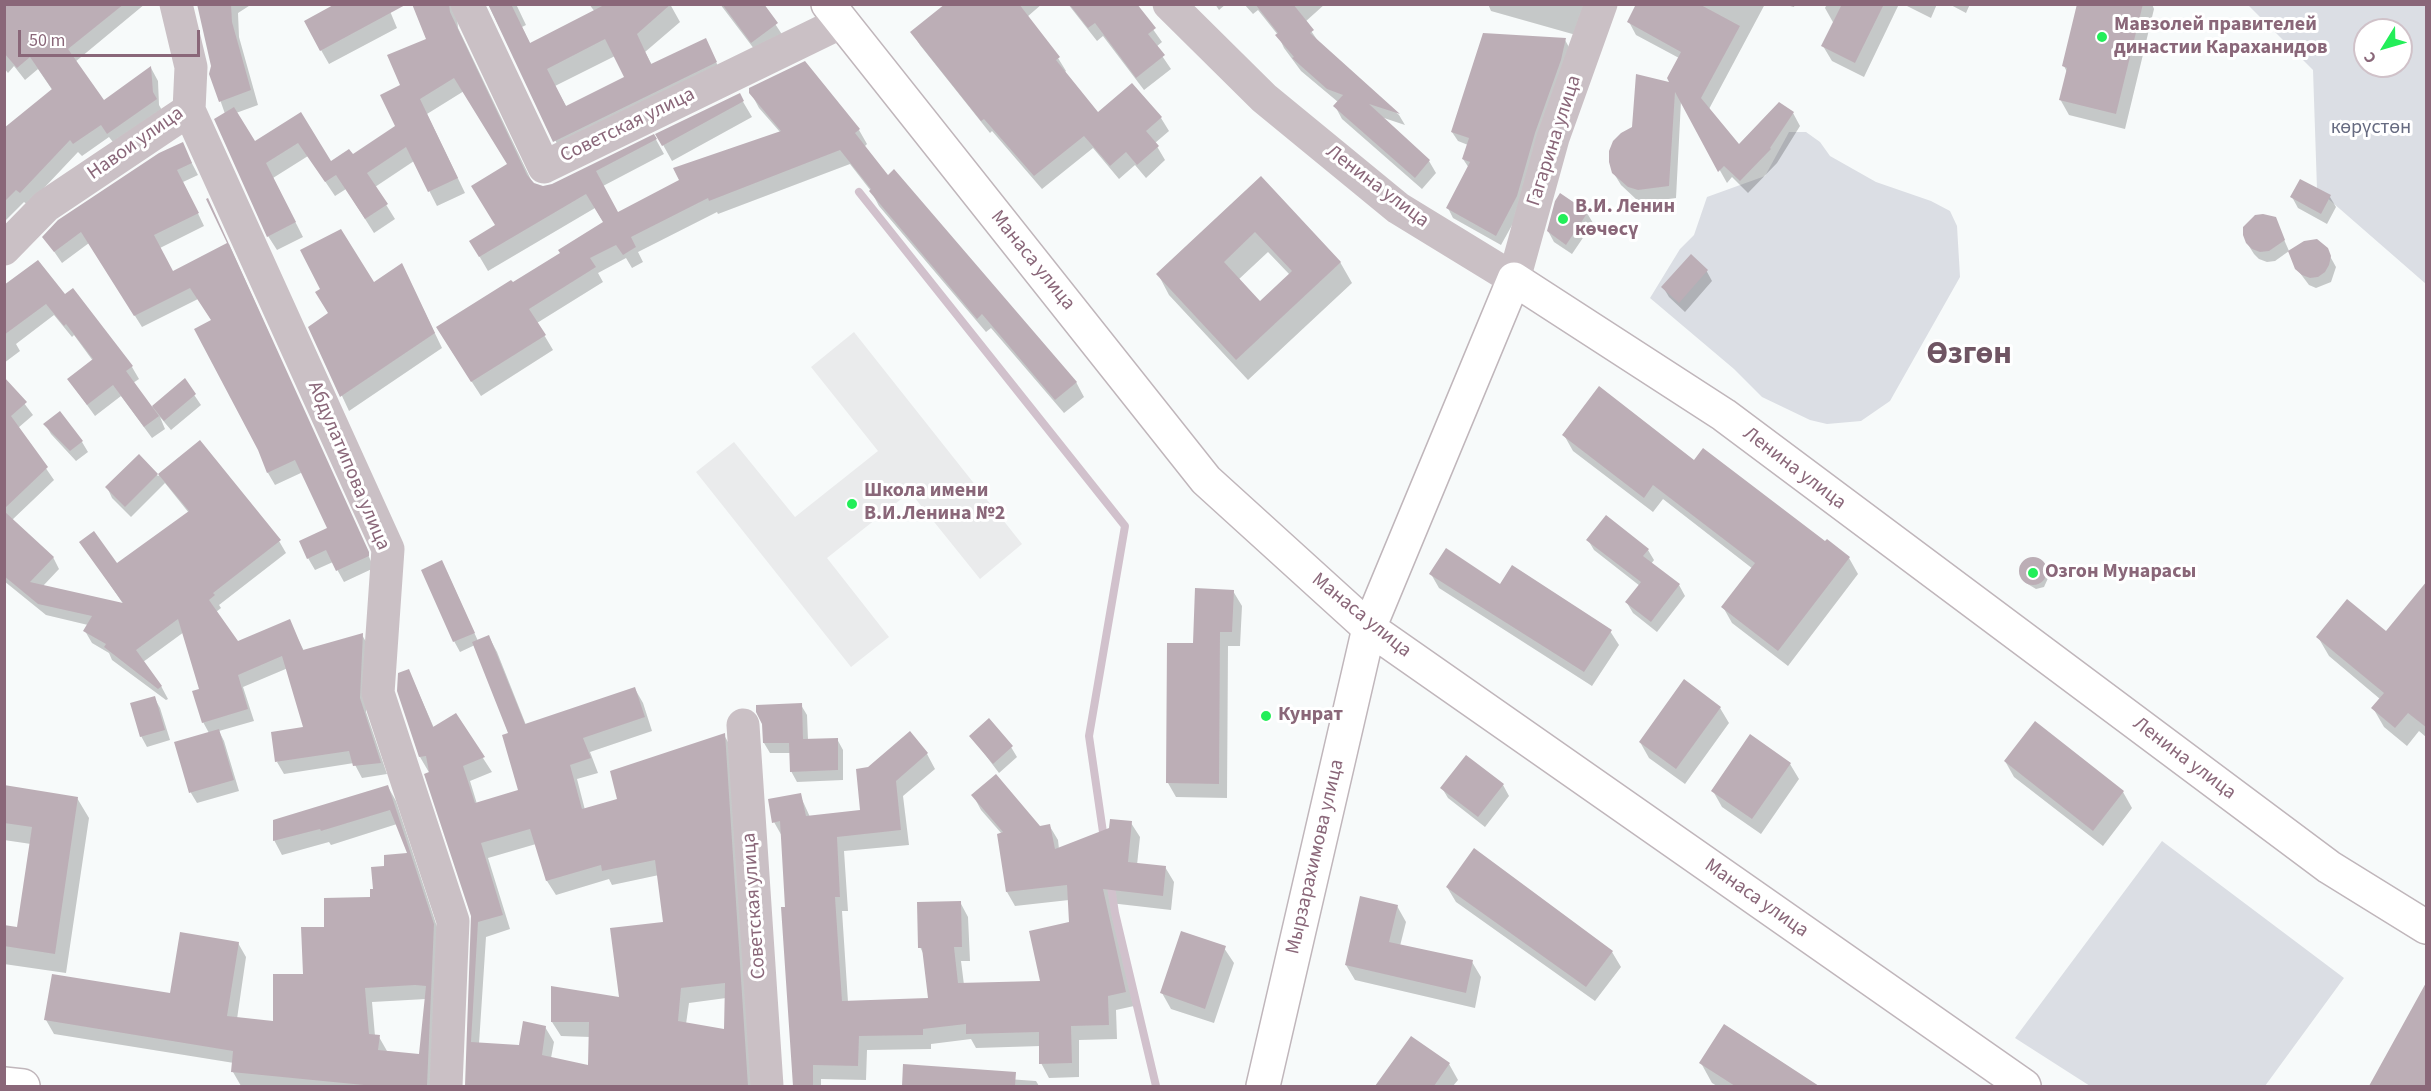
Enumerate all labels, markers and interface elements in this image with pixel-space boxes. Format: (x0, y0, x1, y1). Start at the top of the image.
place label: Мавзолей правителей династии Караханидов (2114, 14, 2328, 61)
scale bar (21, 18, 202, 56)
north arrow (2353, 18, 2413, 78)
text: 50 m (29, 28, 65, 53)
marker: Мавзолей правителей династии Караханидов (2095, 30, 2109, 44)
text: С (2359, 47, 2382, 68)
street label: Гагарина улица (1523, 73, 1587, 209)
street label: Советская улица (557, 83, 699, 169)
street label: Навои улица (83, 102, 189, 186)
park label: көрүстөн (2331, 117, 2411, 141)
street label: Ленина улица (1321, 140, 1433, 234)
place label: В.И. Ленин көчөсү (1575, 196, 1675, 243)
street label: Манаса улица (984, 206, 1080, 316)
marker: В.И. Ленин көчөсү (1556, 212, 1570, 226)
district label: Өзгөн (1926, 337, 2012, 375)
street label: Абдулатипова улица (302, 378, 394, 554)
street label: Ленина улица (1738, 422, 1850, 516)
place label: Школа имени В.И.Ленина №2 (864, 480, 1005, 527)
marker: Школа имени В.И.Ленина №2 (845, 497, 859, 511)
place label: Озгон Мунарасы (2045, 561, 2196, 585)
marker: Озгон Мунарасы (2026, 566, 2040, 580)
street label: Манаса улица (1306, 568, 1416, 664)
place label: Кунрат (1278, 704, 1343, 728)
marker: Кунрат (1259, 709, 1273, 723)
street label: Ленина улица (2128, 712, 2240, 806)
street label: Мырзарахимова улица (1282, 757, 1350, 957)
street label: Советская улица (738, 832, 772, 980)
street label: Манаса улица (1699, 854, 1813, 944)

